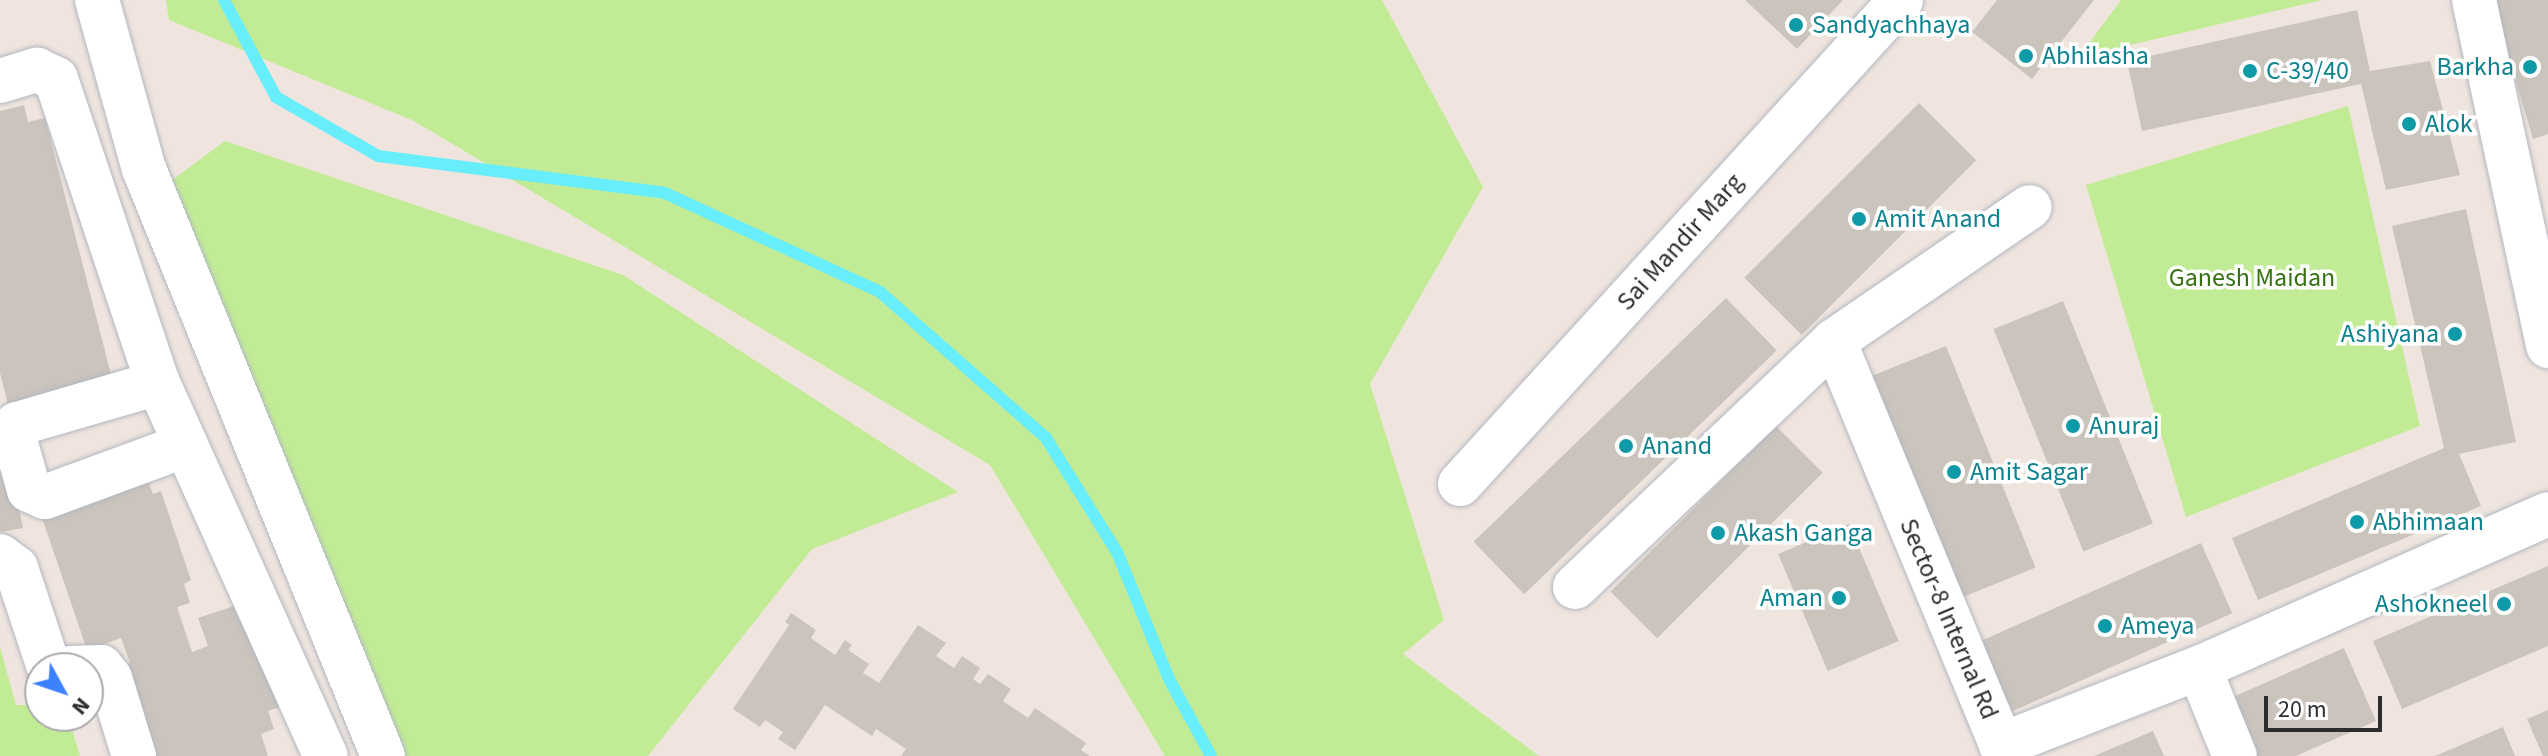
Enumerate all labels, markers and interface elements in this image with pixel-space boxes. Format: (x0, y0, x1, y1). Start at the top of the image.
place label: Sandyachhaya (1812, 9, 1970, 41)
marker: Sandyachhaya (1787, 16, 1805, 34)
place label: Abhilasha (2042, 40, 2149, 72)
marker: Abhilasha (2017, 47, 2035, 65)
place label: Barkha (2436, 51, 2514, 83)
place label: C-39/40 (2266, 55, 2349, 87)
marker: Barkha (2521, 58, 2539, 76)
marker: C-39/40 (2241, 62, 2259, 80)
place label: Alok (2425, 108, 2473, 140)
marker: Alok (2400, 115, 2418, 133)
street label: Sai Mandir Marg (1610, 167, 1750, 317)
place label: Amit Anand (1875, 203, 2001, 235)
marker: Amit Anand (1850, 210, 1868, 228)
park label: Ganesh Maidan (2169, 262, 2335, 294)
place label: Ashiyana (2341, 318, 2439, 350)
marker: Ashiyana (2446, 325, 2464, 343)
place label: Anuraj (2089, 410, 2159, 442)
marker: Anuraj (2064, 417, 2082, 435)
place label: Anand (1642, 430, 1712, 462)
marker: Anand (1617, 437, 1635, 455)
place label: Amit Sagar (1970, 456, 2088, 488)
marker: Amit Sagar (1945, 463, 1963, 481)
place label: Abhimaan (2373, 506, 2484, 538)
marker: Abhimaan (2348, 513, 2366, 531)
street label: Sector-8 Internal Rd (1893, 514, 2005, 724)
place label: Akash Ganga (1734, 517, 1873, 549)
marker: Akash Ganga (1709, 524, 1727, 542)
place label: Aman (1760, 582, 1823, 614)
place label: Ashokneel (2375, 588, 2488, 620)
marker: Aman (1830, 589, 1848, 607)
marker: Ashokneel (2495, 595, 2513, 613)
place label: Ameya (2121, 610, 2194, 642)
marker: Ameya (2096, 617, 2114, 635)
north arrow (24, 652, 104, 732)
scale bar (2268, 680, 2386, 730)
text: N (64, 690, 98, 722)
text: 20 m (2278, 692, 2327, 727)

